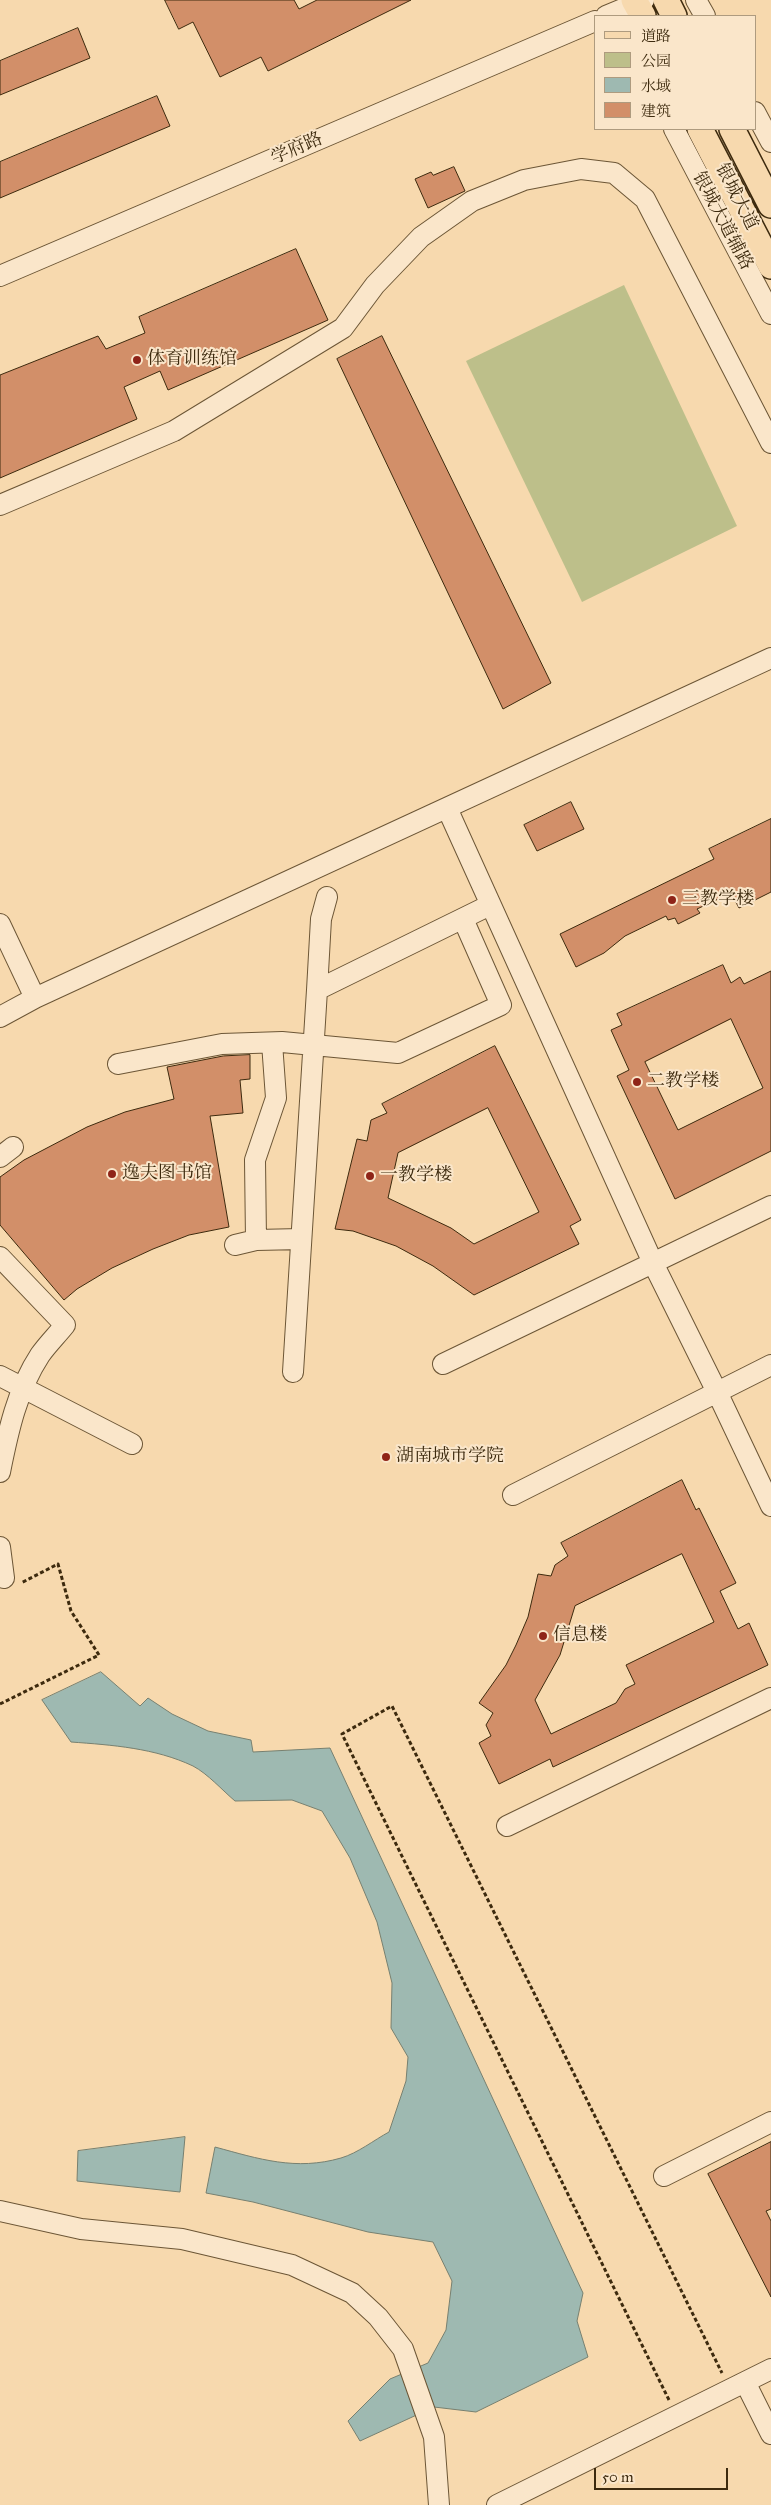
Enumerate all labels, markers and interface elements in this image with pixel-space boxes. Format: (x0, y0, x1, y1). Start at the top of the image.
legend (594, 15, 756, 130)
text: 道路 (641, 27, 671, 45)
text: 公园 (641, 52, 671, 70)
text: 水域 (641, 77, 671, 95)
text: 建筑 (641, 102, 671, 120)
street label: 学府路 (268, 129, 326, 169)
street label: 银城大道 (710, 160, 762, 234)
street label: 银城大道辅路 (687, 168, 757, 274)
place label: 体育训练馆 (147, 349, 237, 371)
marker: 体育训练馆 (131, 354, 143, 366)
place label: 三教学楼 (682, 889, 754, 911)
marker: 三教学楼 (666, 894, 678, 906)
place label: 二教学楼 (647, 1071, 719, 1093)
marker: 二教学楼 (631, 1076, 643, 1088)
place label: 逸夫图书馆 (122, 1163, 212, 1185)
place label: 一教学楼 (380, 1165, 452, 1187)
marker: 逸夫图书馆 (106, 1168, 118, 1180)
marker: 一教学楼 (364, 1170, 376, 1182)
place label: 湖南城市学院 (396, 1446, 504, 1468)
marker: 湖南城市学院 (380, 1451, 392, 1463)
place label: 信息楼 (553, 1625, 607, 1647)
marker: 信息楼 (537, 1630, 549, 1642)
scale bar (596, 2458, 730, 2490)
text: 50 m (602, 2468, 634, 2486)

